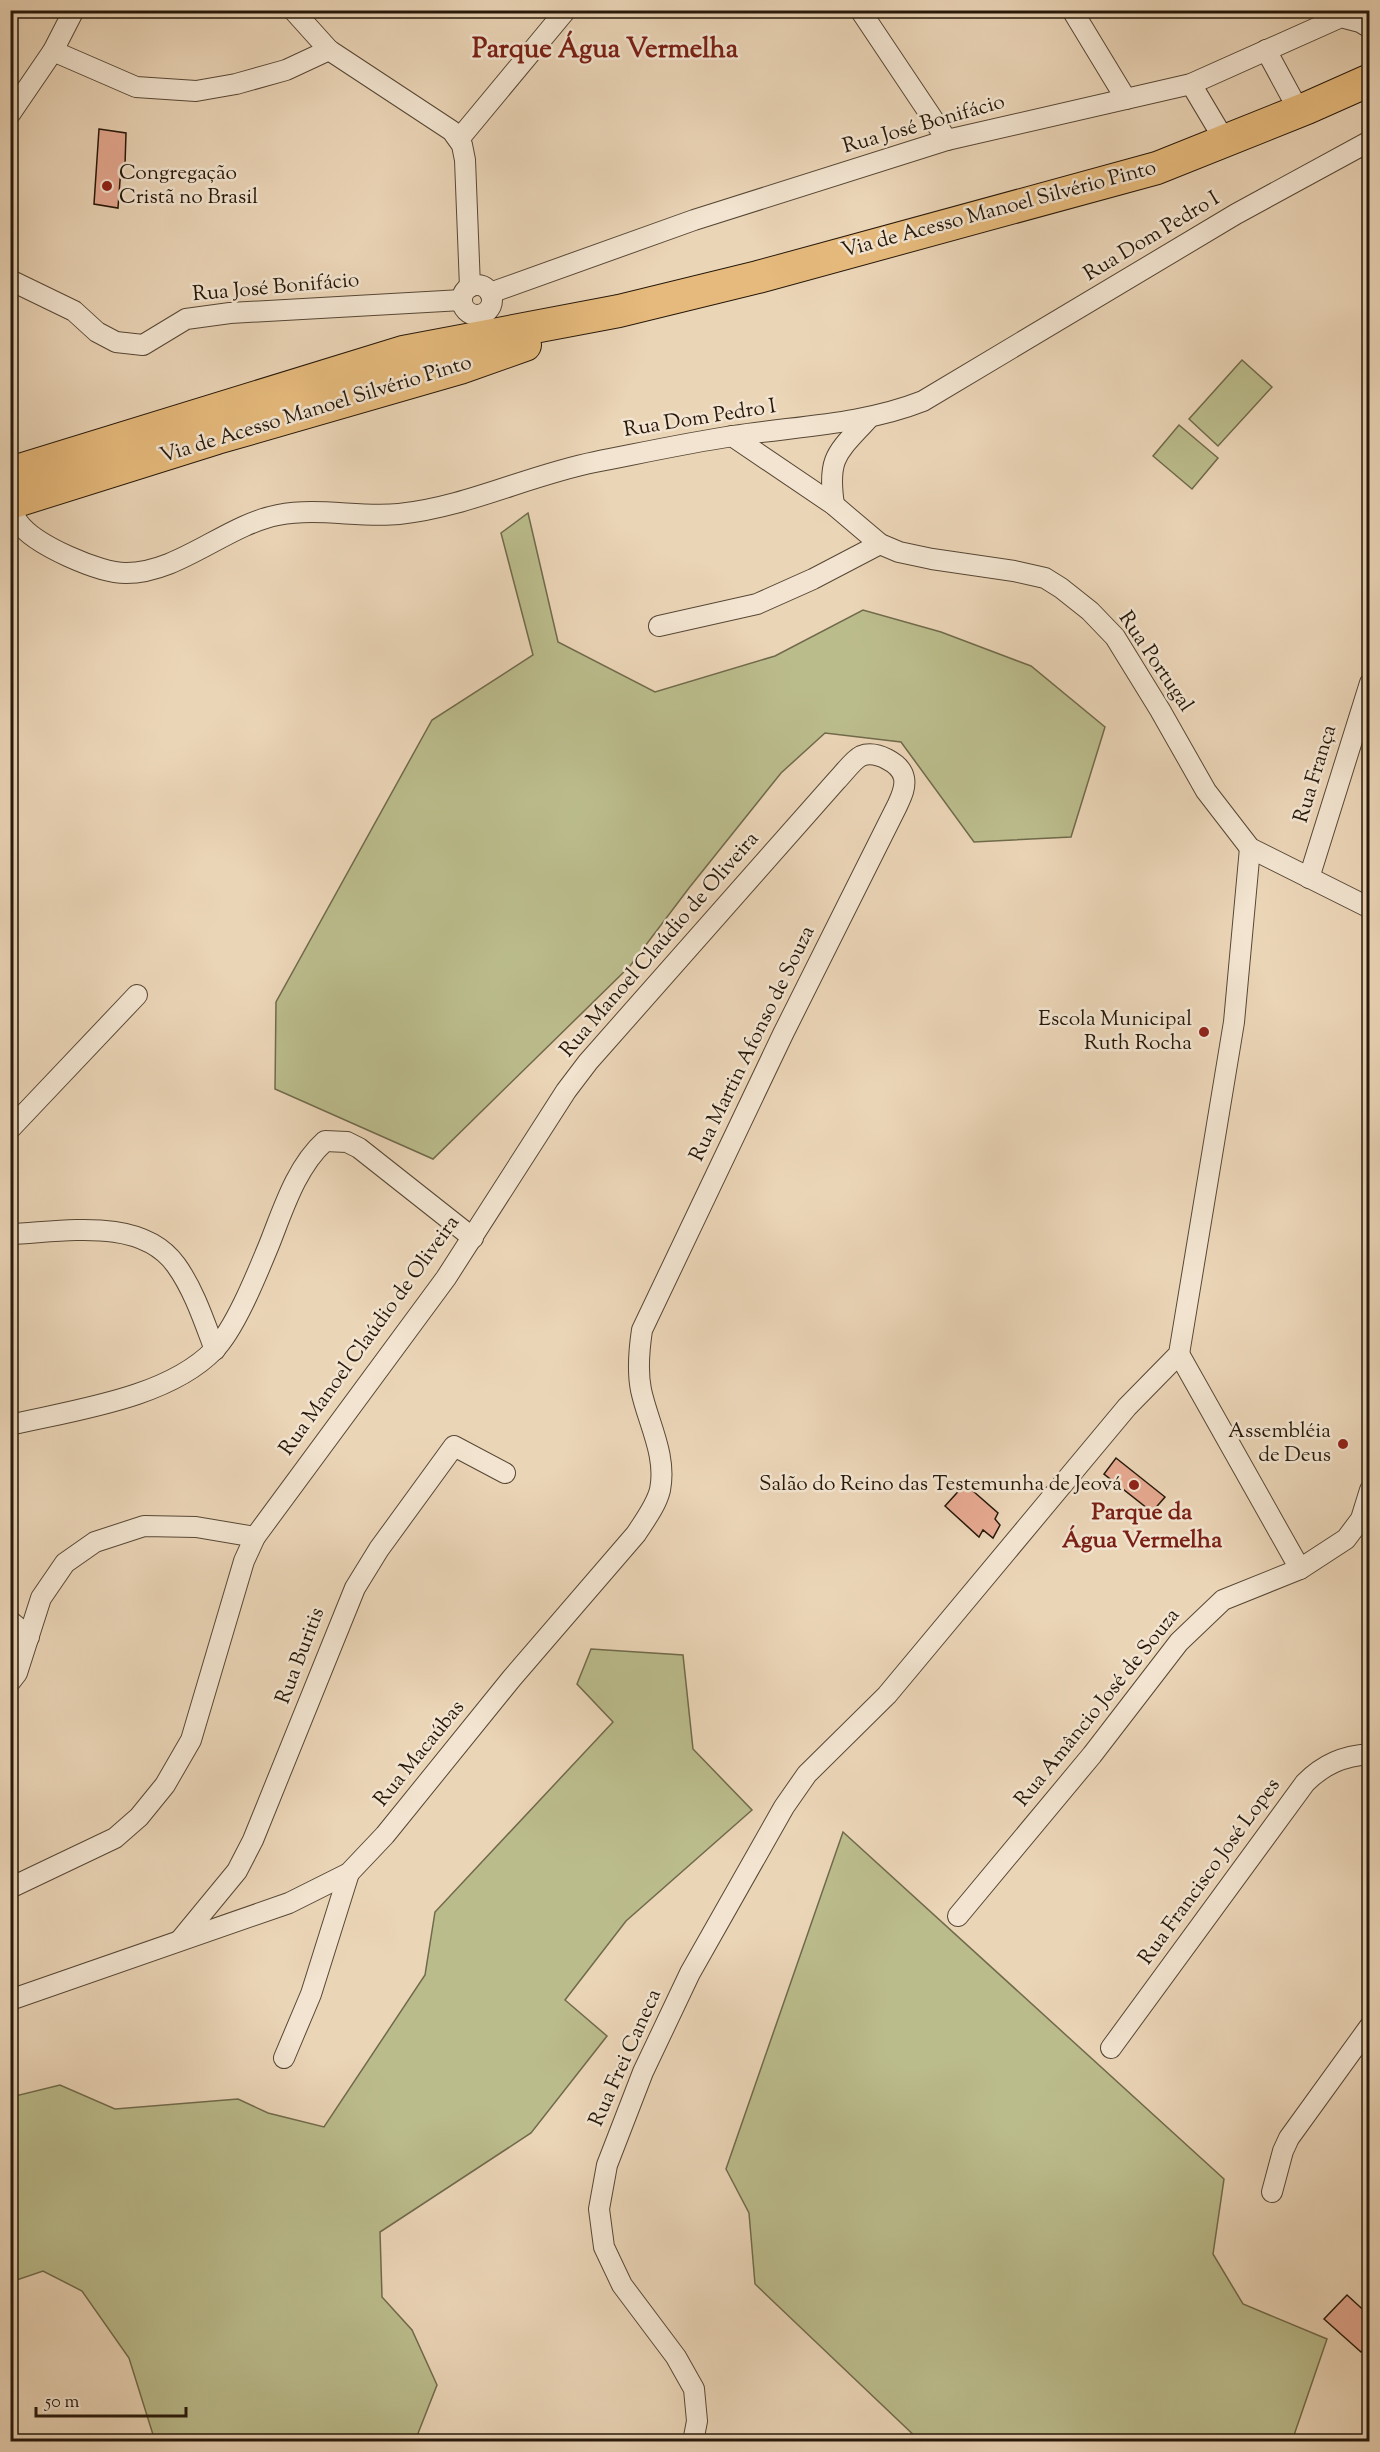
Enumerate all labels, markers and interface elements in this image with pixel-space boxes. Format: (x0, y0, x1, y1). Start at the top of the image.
district label: Parque Água Vermelha (472, 30, 739, 70)
street label: Rua José Bonifácio (839, 88, 1009, 162)
street label: Via de Acesso Manoel Silvério Pinto (838, 154, 1160, 266)
place label: Congregação Cristã no Brasil (119, 159, 258, 213)
marker: Congregação Cristã no Brasil (100, 179, 114, 193)
street label: Rua Dom Pedro I (1078, 184, 1226, 289)
street label: Rua José Bonifácio (191, 266, 361, 310)
street label: Via de Acesso Manoel Silvério Pinto (156, 348, 476, 472)
street label: Rua Dom Pedro I (622, 392, 778, 446)
street label: Rua Portugal (1110, 605, 1200, 719)
street label: Rua França (1287, 721, 1345, 827)
street label: Rua Manoel Claúdio de Oliveira (553, 825, 767, 1064)
street label: Rua Martin Afonso de Souza (683, 921, 823, 1167)
place label: Escola Municipal Ruth Rocha (1038, 1005, 1192, 1059)
marker: Escola Municipal Ruth Rocha (1197, 1025, 1211, 1039)
street label: Rua Manoel Claúdio de Oliveira (272, 1209, 468, 1462)
place label: Assembléia de Deus (1228, 1417, 1331, 1471)
marker: Assembléia de Deus (1336, 1437, 1350, 1451)
place label: Salão do Reino das Testemunha de Jeová (759, 1470, 1122, 1500)
marker: Salão do Reino das Testemunha de Jeová (1127, 1478, 1141, 1492)
district label: Parque da Água Vermelha (1062, 1496, 1223, 1558)
street label: Rua Amâncio José de Souza (1008, 1602, 1188, 1814)
street label: Rua Buritis (269, 1603, 333, 1709)
street label: Rua Macaúbas (368, 1694, 472, 1814)
street label: Rua Francisco José Lopes (1132, 1772, 1288, 1972)
street label: Rua Frei Caneca (582, 1984, 670, 2132)
scale bar (36, 2380, 186, 2418)
text: 50 m (44, 2390, 80, 2416)

